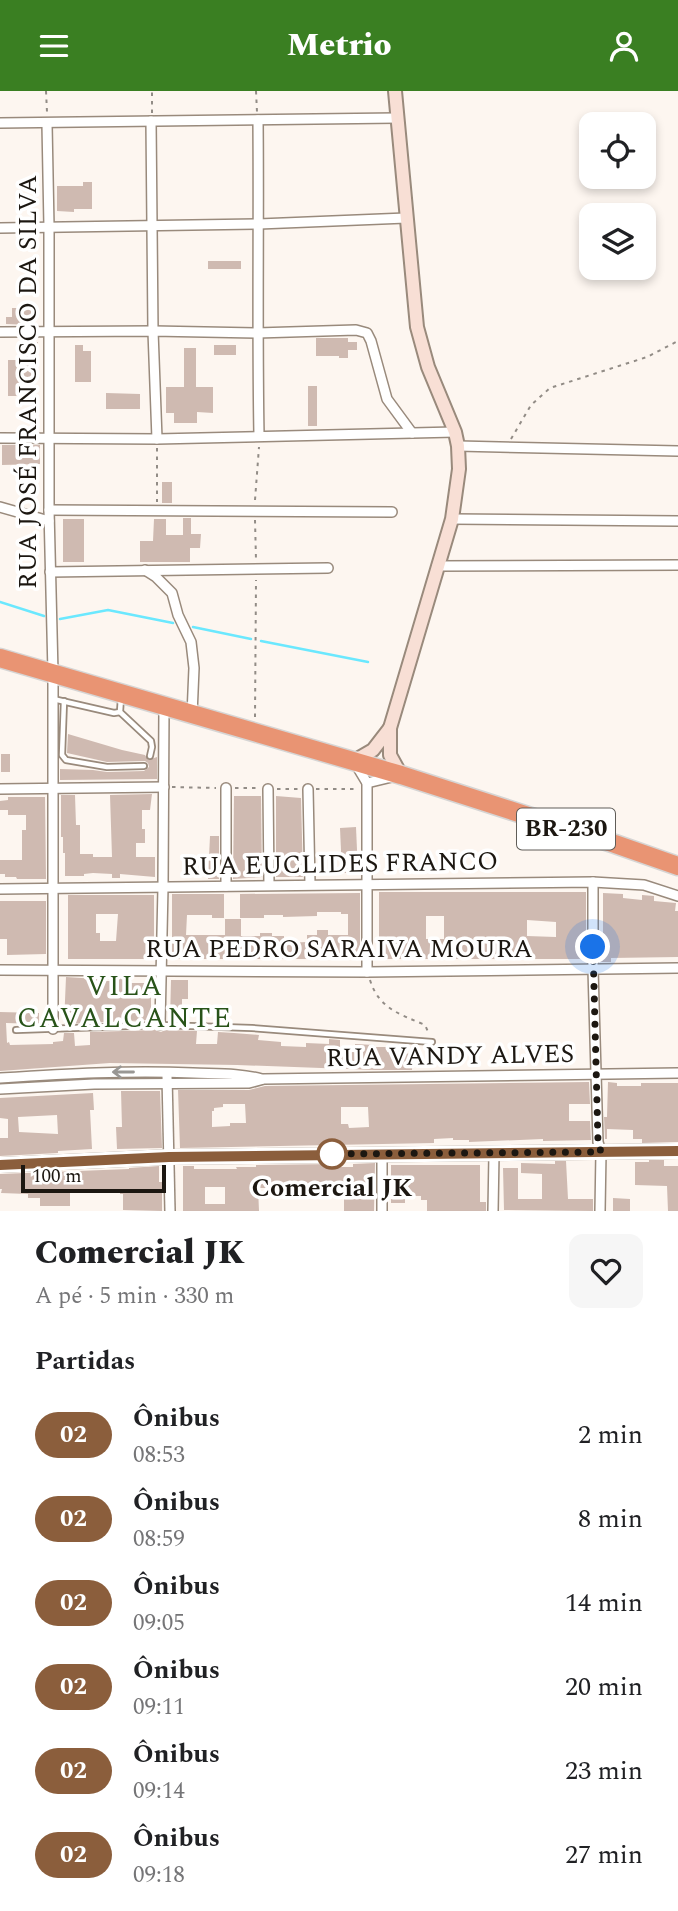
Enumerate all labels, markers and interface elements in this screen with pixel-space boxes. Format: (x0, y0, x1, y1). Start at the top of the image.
text: Metrio (287, 21, 391, 70)
icon: menu (35, 27, 73, 65)
icon: person (605, 27, 643, 65)
map controls (579, 112, 656, 280)
button: locate (579, 112, 656, 189)
street label: RUA JOSÉ FRANCISCO DA SILVA (8, 175, 48, 589)
button: layers (579, 203, 656, 280)
road number: BR-230 (517, 809, 615, 849)
street label: RUA EUCLIDES FRANCO (182, 841, 498, 887)
street label: RUA PEDRO SARAIVA MOURA (145, 929, 533, 969)
your location (575, 929, 610, 964)
district label: VILA CAVALCANTE (17, 965, 233, 1040)
street label: RUA VANDY ALVES (325, 1034, 575, 1078)
one-way arrow (111, 1065, 134, 1079)
marker: Comercial JK (317, 1139, 347, 1169)
scale bar (21, 1162, 166, 1194)
text: 100 m (32, 1162, 82, 1191)
place label: Comercial JK (252, 1168, 412, 1208)
text: Comercial JK (35, 1228, 245, 1278)
button: heart (569, 1234, 643, 1308)
text: A pé · 5 min · 330 m (35, 1279, 234, 1314)
text: Partidas (35, 1341, 135, 1381)
text: Ônibus (133, 1398, 220, 1438)
text: 2 min (578, 1415, 643, 1455)
text: 02 (60, 1417, 87, 1453)
text: 08:53 (133, 1438, 185, 1473)
text: Ônibus (133, 1482, 220, 1522)
text: 8 min (578, 1499, 643, 1539)
text: 02 (60, 1501, 87, 1537)
text: 08:59 (133, 1522, 185, 1557)
text: Ônibus (133, 1566, 220, 1606)
text: 14 min (565, 1583, 643, 1623)
text: 02 (60, 1585, 87, 1621)
text: 09:05 (133, 1606, 185, 1641)
text: Ônibus (133, 1650, 220, 1690)
text: 20 min (565, 1667, 643, 1707)
text: 02 (60, 1669, 87, 1705)
text: 09:11 (133, 1690, 185, 1725)
text: Ônibus (133, 1734, 220, 1774)
text: 23 min (565, 1751, 643, 1791)
text: 02 (60, 1753, 87, 1789)
text: 09:14 (133, 1774, 185, 1809)
text: Ônibus (133, 1818, 220, 1858)
text: 27 min (565, 1835, 643, 1875)
text: 02 (60, 1837, 87, 1873)
text: 09:18 (133, 1858, 185, 1893)

